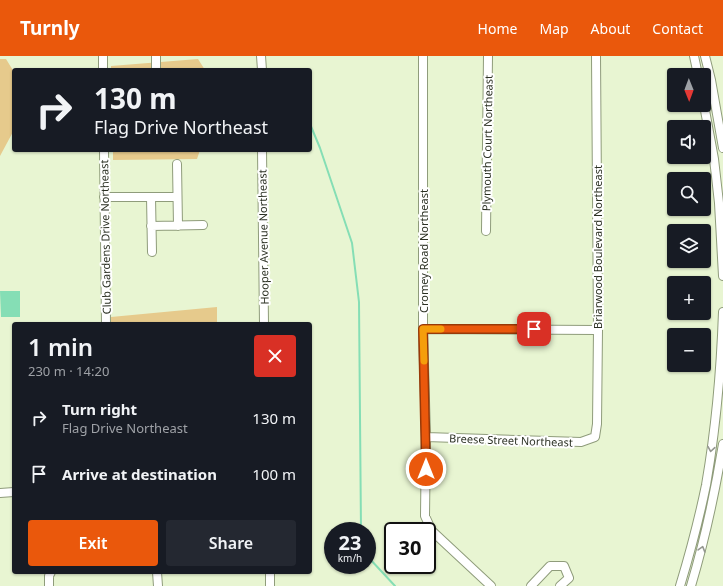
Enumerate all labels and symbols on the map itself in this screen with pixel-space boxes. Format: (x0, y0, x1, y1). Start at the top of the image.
north arrow (667, 68, 711, 112)
street label: Plymouth Court Northeast (478, 75, 496, 211)
street label: Club Gardens Drive Northeast (96, 160, 114, 314)
street label: Briarwood Boulevard Northeast (590, 165, 605, 329)
street label: Hooper Avenue Northeast (254, 169, 272, 305)
street label: Cromey Road Northeast (416, 189, 431, 313)
pin (517, 312, 551, 346)
street label: Breese Street Northeast (449, 430, 573, 450)
one-way arrow (707, 446, 716, 452)
position arrow (405, 448, 447, 490)
speed limit sign: 30 (384, 522, 436, 574)
one-way arrow (697, 545, 706, 552)

